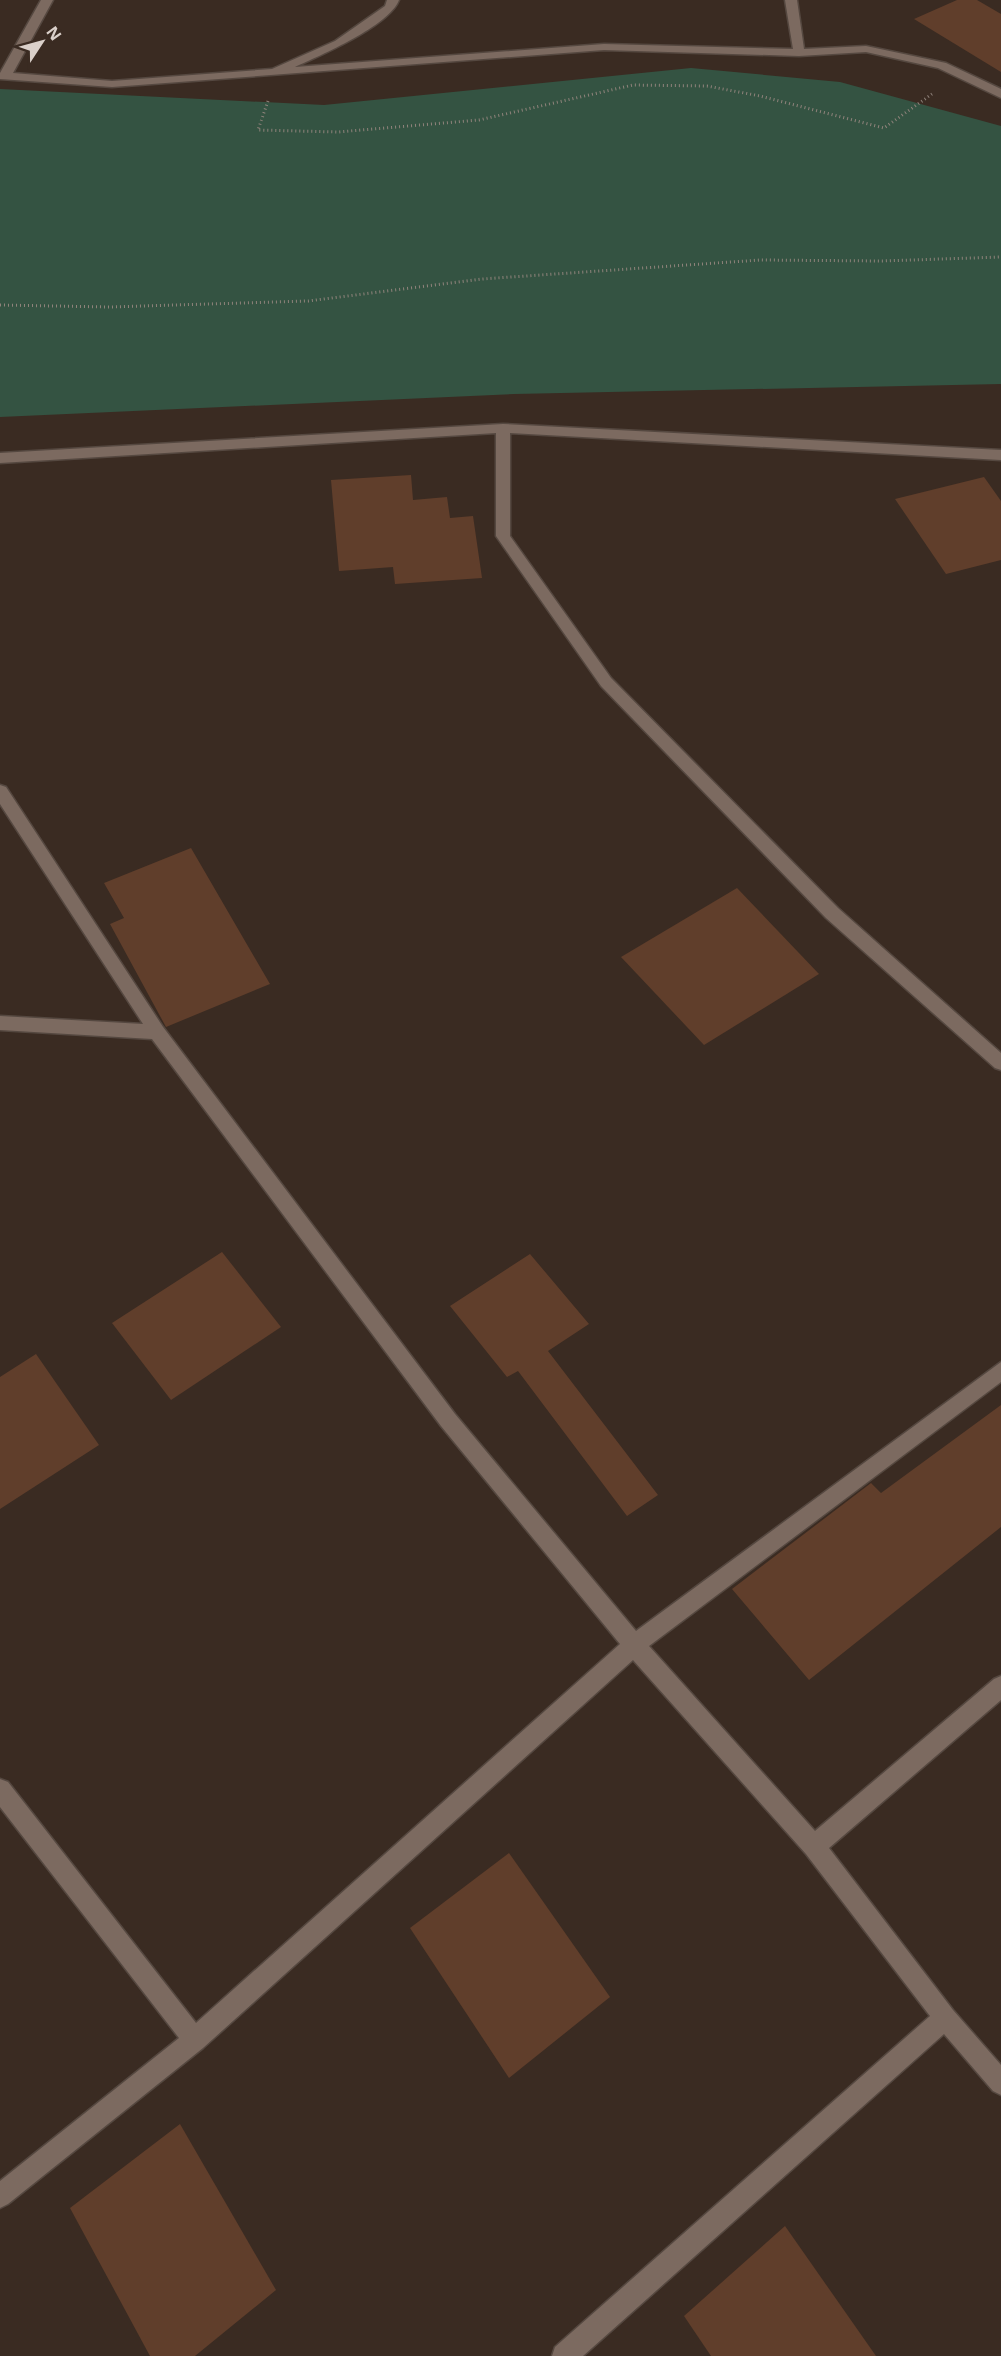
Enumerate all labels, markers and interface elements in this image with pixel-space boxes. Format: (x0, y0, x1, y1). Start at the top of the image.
north arrow (12, 12, 72, 72)
text: N (41, 21, 67, 45)

